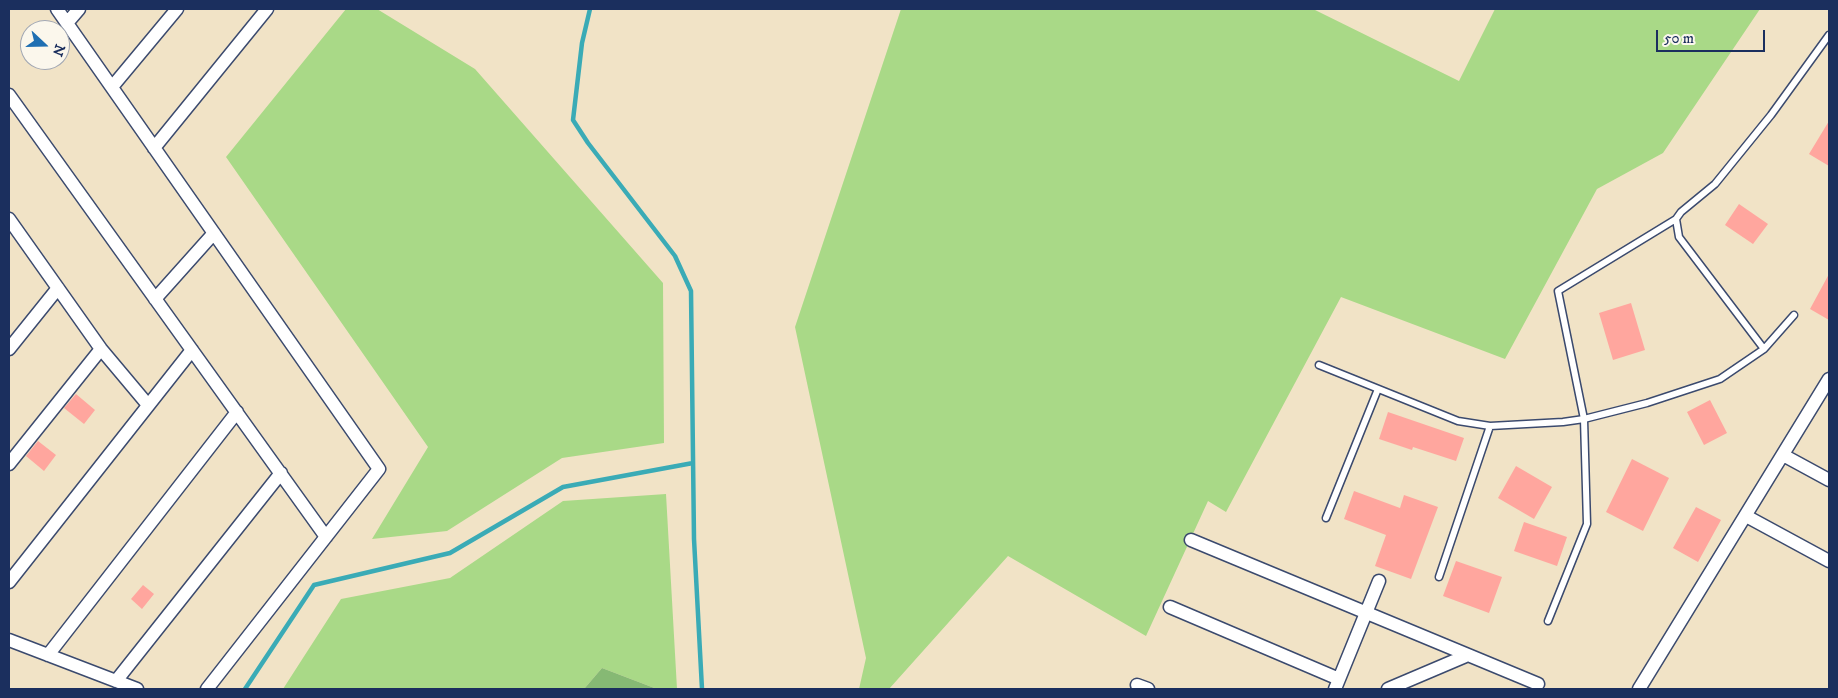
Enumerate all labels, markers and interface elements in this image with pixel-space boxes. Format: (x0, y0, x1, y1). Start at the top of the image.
north arrow (20, 20, 70, 70)
scale bar (1658, 20, 1767, 52)
text: 50 m (1664, 29, 1694, 48)
text: N (48, 41, 69, 59)

